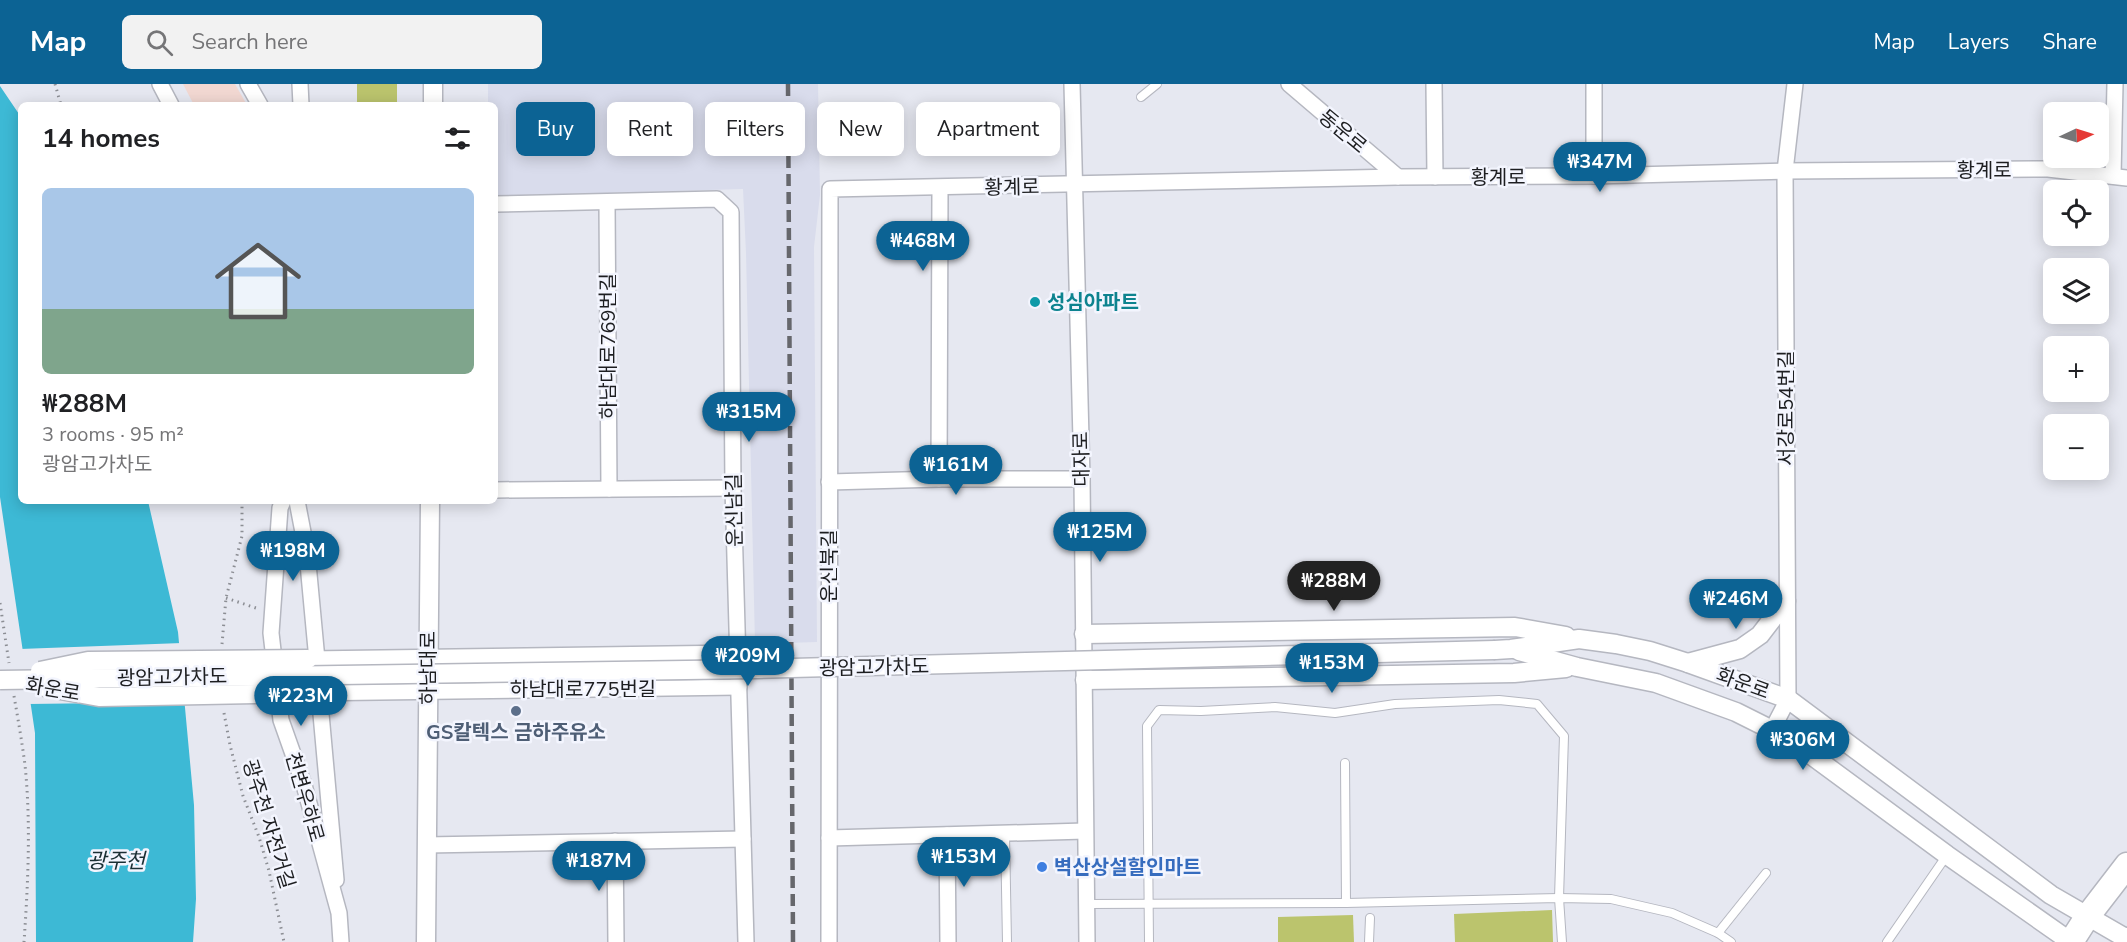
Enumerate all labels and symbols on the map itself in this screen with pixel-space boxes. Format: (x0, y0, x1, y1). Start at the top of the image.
north arrow (2043, 102, 2109, 168)
street label: 동운로 (1313, 103, 1373, 159)
pin: ₩347M (1558, 142, 1642, 193)
street label: 황계로 (1956, 157, 2012, 184)
street label: 황계로 (1470, 164, 1526, 191)
street label: 황계로 (984, 174, 1040, 201)
pin: ₩468M (881, 221, 965, 272)
street label: 하남대로769번길 (595, 273, 622, 419)
place label: 성심아파트 (1047, 289, 1139, 316)
marker: 성심아파트 (1028, 295, 1042, 309)
street label: 서강로54번길 (1773, 350, 1800, 466)
pin: ₩315M (707, 392, 791, 443)
street label: 대자로 (1068, 431, 1095, 487)
pin: ₩161M (914, 445, 998, 496)
street label: 운신남길 (720, 473, 749, 547)
pin: ₩125M (1058, 512, 1142, 563)
street label: 운신북길 (816, 529, 843, 603)
pin: ₩198M (251, 531, 335, 582)
pin: ₩288M (1292, 561, 1376, 612)
pin: ₩246M (1694, 579, 1778, 630)
street label: 하남대로 (415, 631, 442, 705)
pin: ₩209M (706, 636, 790, 687)
pin: ₩153M (1290, 643, 1374, 694)
street label: 광암고가차도 (819, 653, 929, 682)
street label: 화운로 (1712, 661, 1773, 706)
street label: 광암고가차도 (117, 663, 227, 692)
street label: 화운로 (23, 671, 82, 708)
pin: ₩223M (259, 676, 343, 727)
street label: 하남대로775번길 (510, 676, 656, 703)
marker: GS칼텍스 금하주유소 (509, 704, 523, 718)
place label: GS칼텍스 금하주유소 (426, 719, 606, 746)
pin: ₩306M (1761, 720, 1845, 771)
street label: 천변우하로 (279, 749, 330, 845)
street label: 광주천 자전거길 (236, 756, 301, 892)
pin: ₩153M (922, 837, 1006, 888)
pin: ₩187M (557, 841, 641, 892)
water label: 광주천 (87, 847, 148, 875)
place label: 벽산상설할인마트 (1054, 854, 1201, 881)
marker: 벽산상설할인마트 (1035, 860, 1049, 874)

